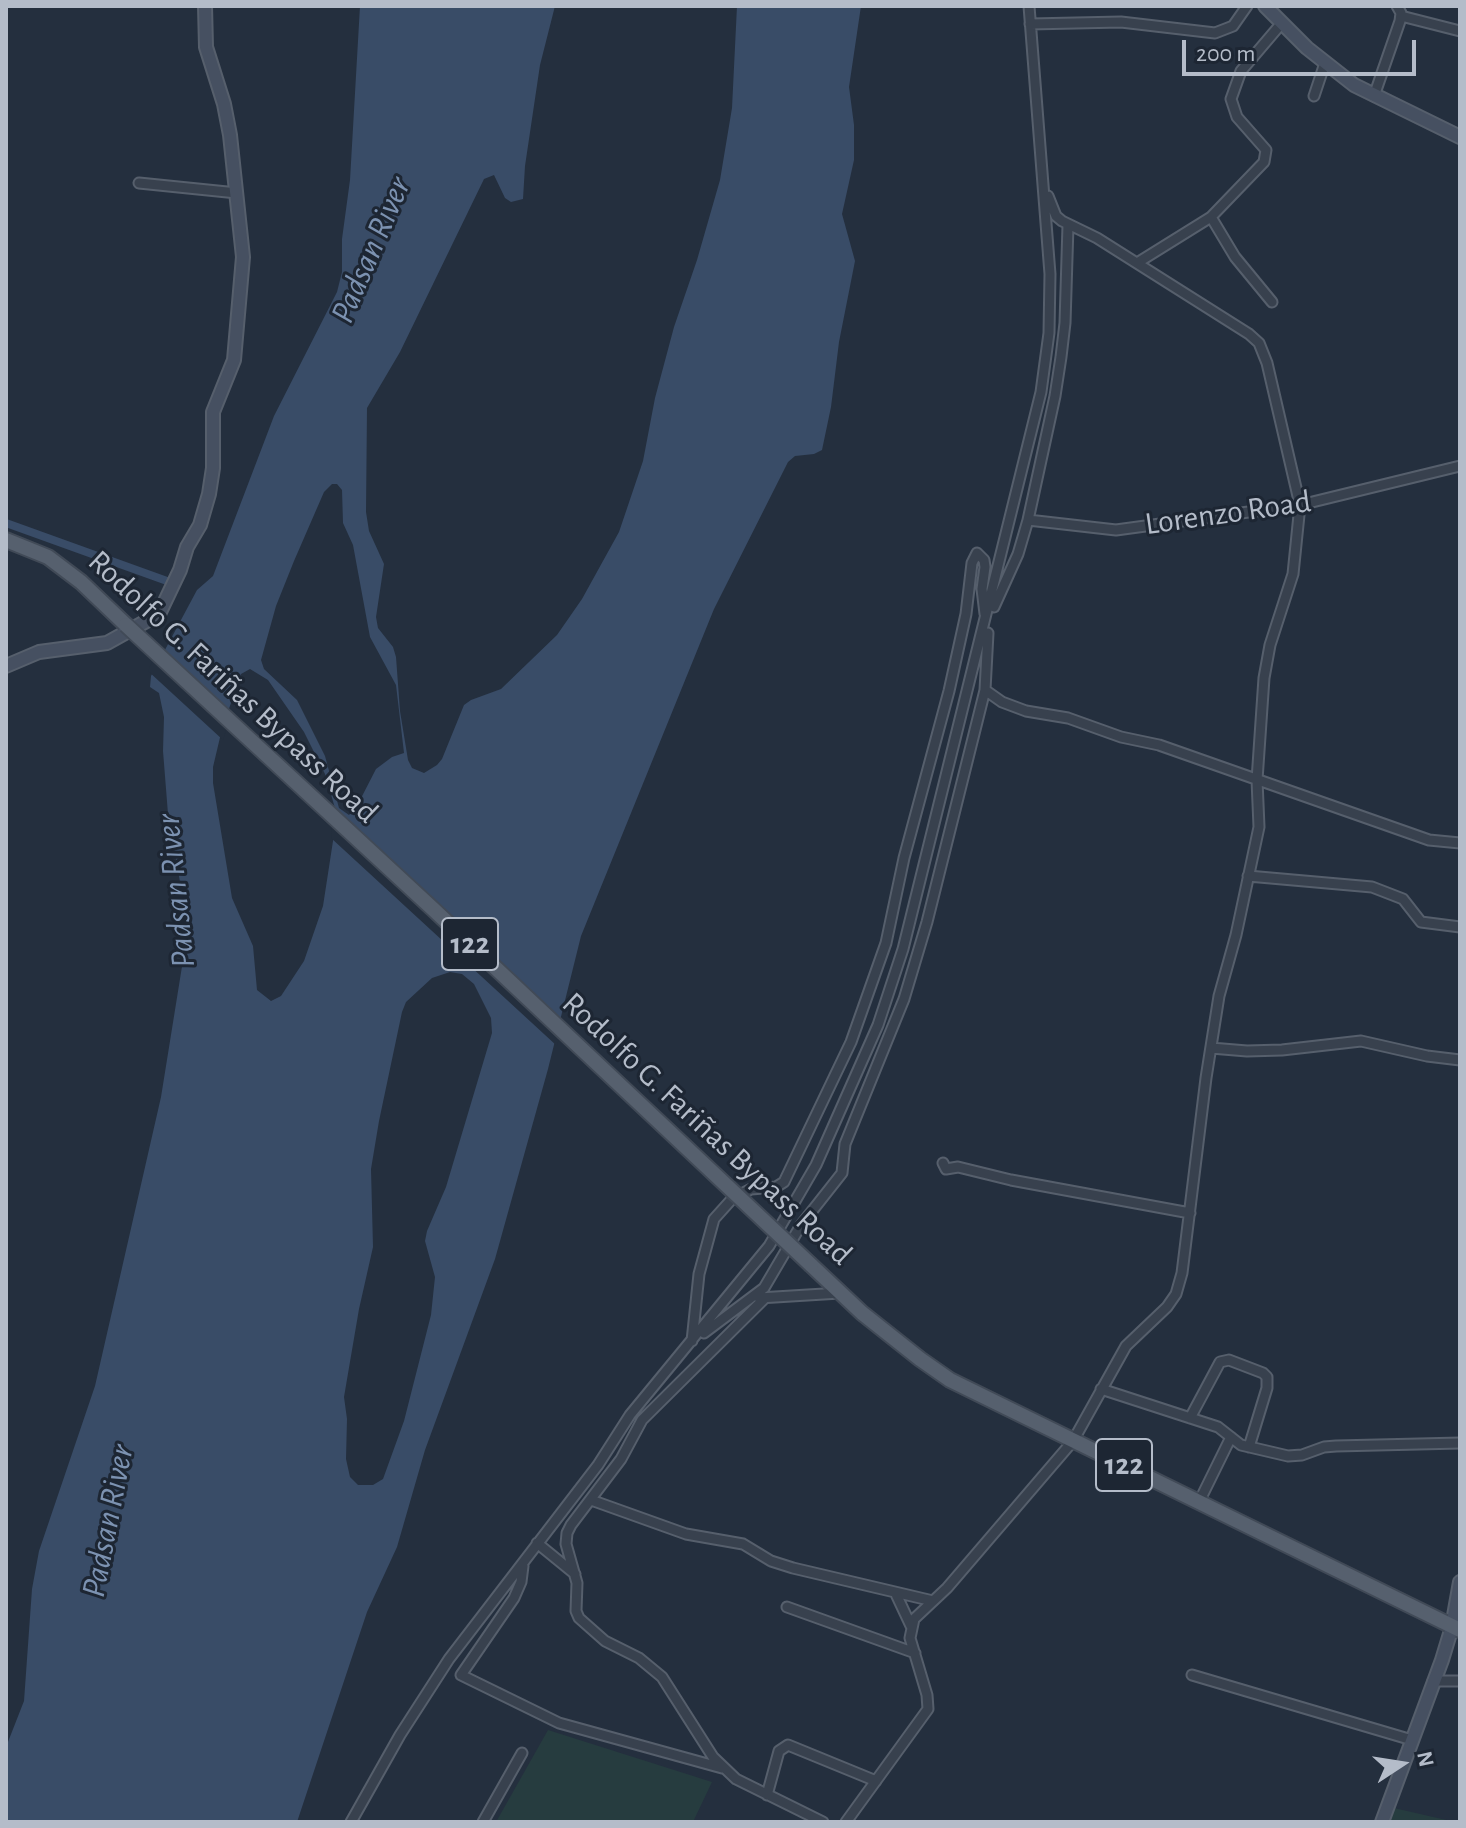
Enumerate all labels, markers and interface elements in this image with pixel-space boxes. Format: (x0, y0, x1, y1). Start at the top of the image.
scale bar (1186, 24, 1420, 74)
text: 200 m (1196, 42, 1255, 66)
water label: Padsan River (322, 171, 420, 329)
street label: Lorenzo Road (1143, 482, 1313, 544)
street label: Rodolfo G. Fariñas Bypass Road (80, 542, 386, 832)
water label: Padsan River (148, 812, 204, 970)
road number: 122 (442, 918, 498, 970)
street label: Rodolfo G. Fariñas Bypass Road (554, 984, 860, 1274)
road number: 122 (1096, 1439, 1152, 1491)
water label: Padsan River (73, 1441, 143, 1601)
north arrow (1362, 1724, 1442, 1804)
text: N (1413, 1749, 1438, 1769)

